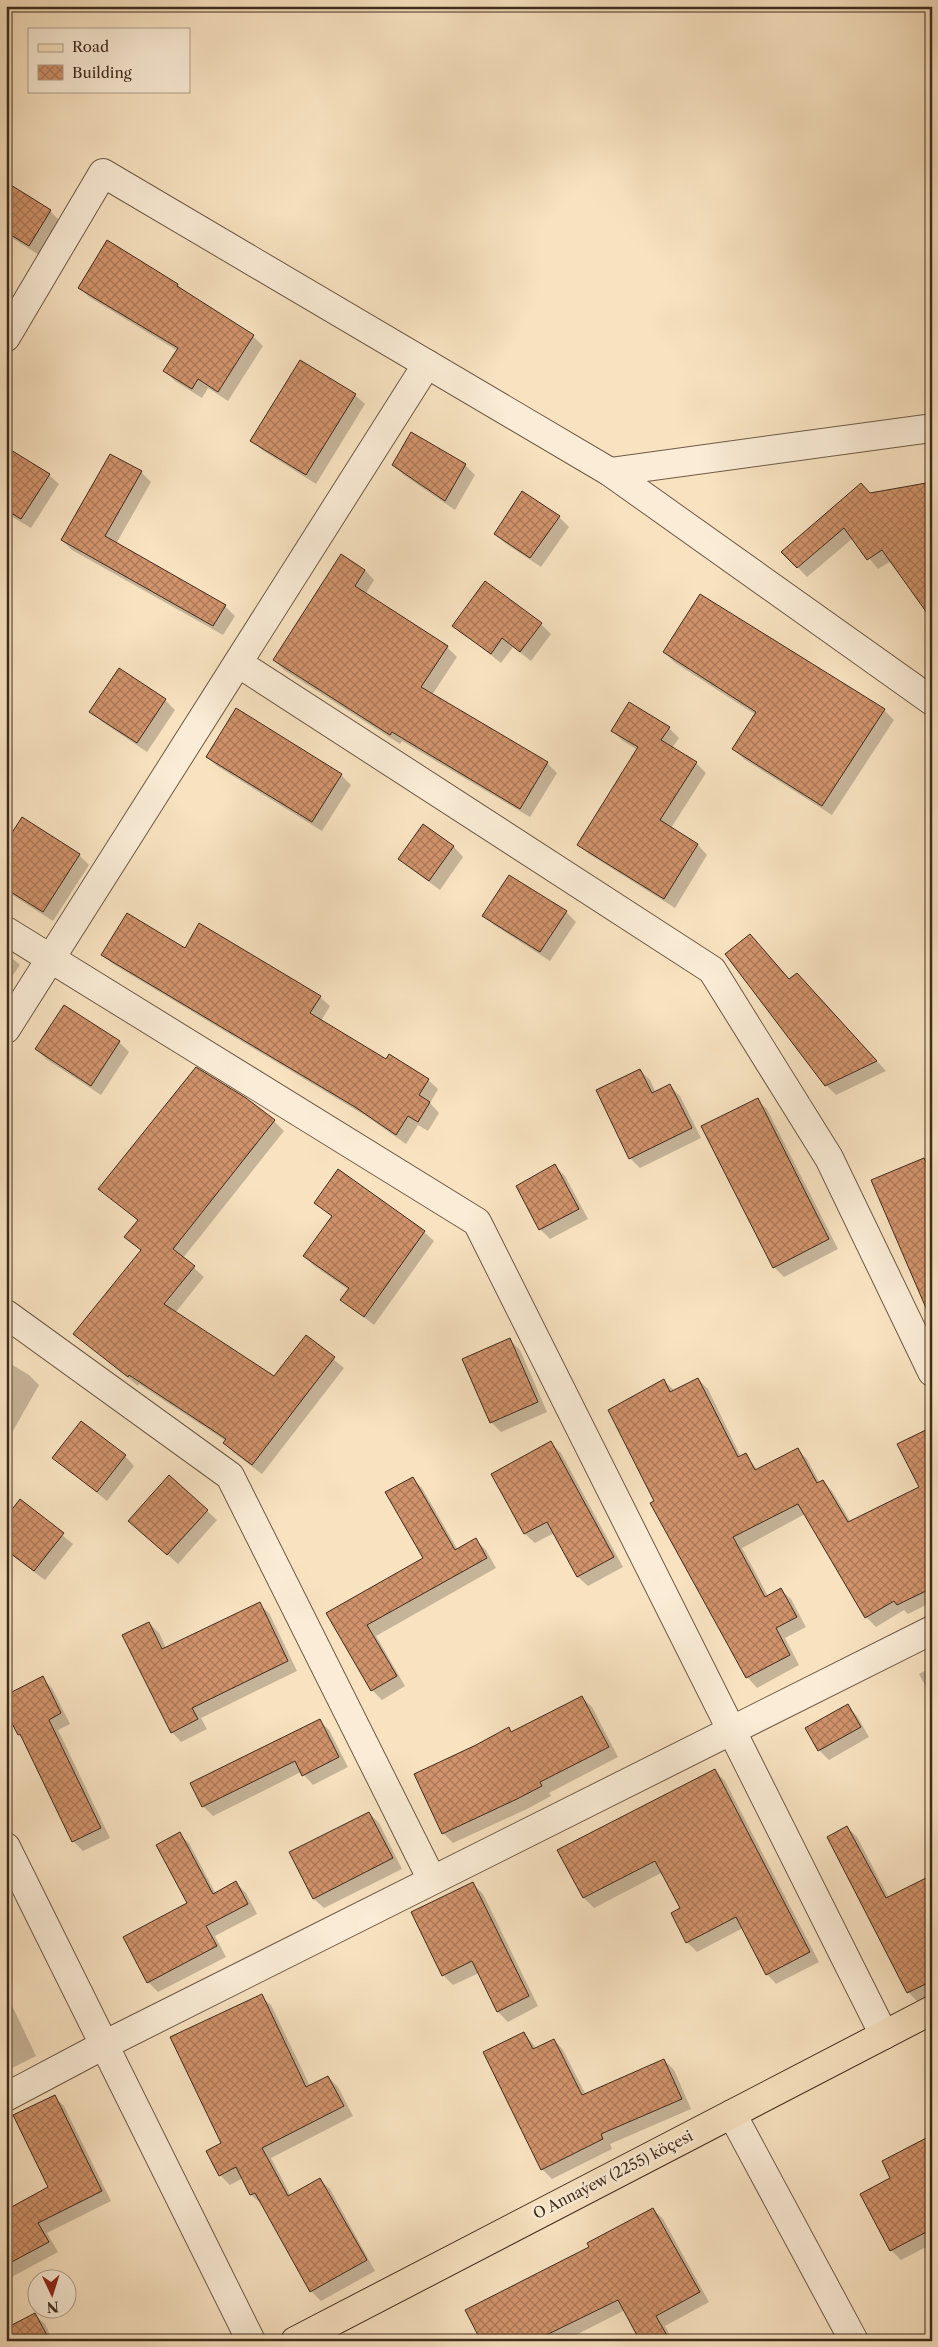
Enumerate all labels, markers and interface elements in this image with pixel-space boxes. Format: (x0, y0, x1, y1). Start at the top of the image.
legend (28, 28, 190, 92)
text: Road (72, 37, 109, 56)
text: Building (72, 63, 132, 82)
street label: O Annaýew (2255) köçesi (530, 2126, 696, 2223)
north arrow (28, 2270, 78, 2320)
text: N (46, 2298, 60, 2316)

